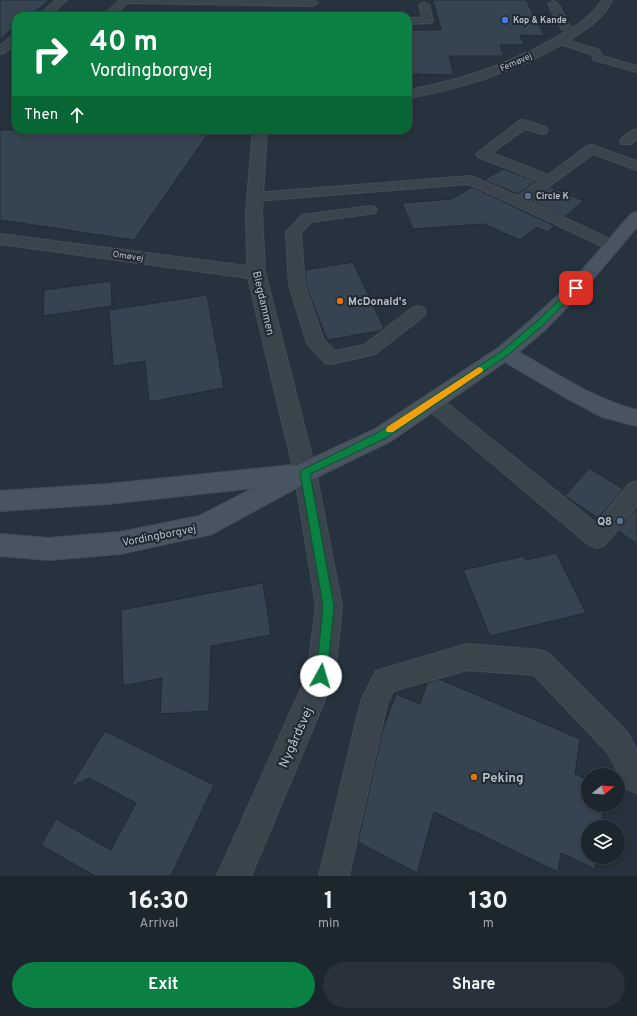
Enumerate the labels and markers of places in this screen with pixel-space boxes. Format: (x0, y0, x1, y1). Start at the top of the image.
marker: Kop & Kande (500, 15, 510, 25)
place label: Kop & Kande (513, 15, 567, 26)
marker: Circle K (523, 191, 533, 201)
place label: Circle K (536, 191, 570, 202)
pin (559, 271, 593, 305)
place label: McDonald's (348, 295, 407, 309)
marker: McDonald's (335, 296, 345, 306)
place label: Q8 (597, 515, 612, 529)
marker: Q8 (615, 516, 625, 526)
place label: Peking (482, 771, 524, 787)
marker: Peking (469, 772, 479, 782)

